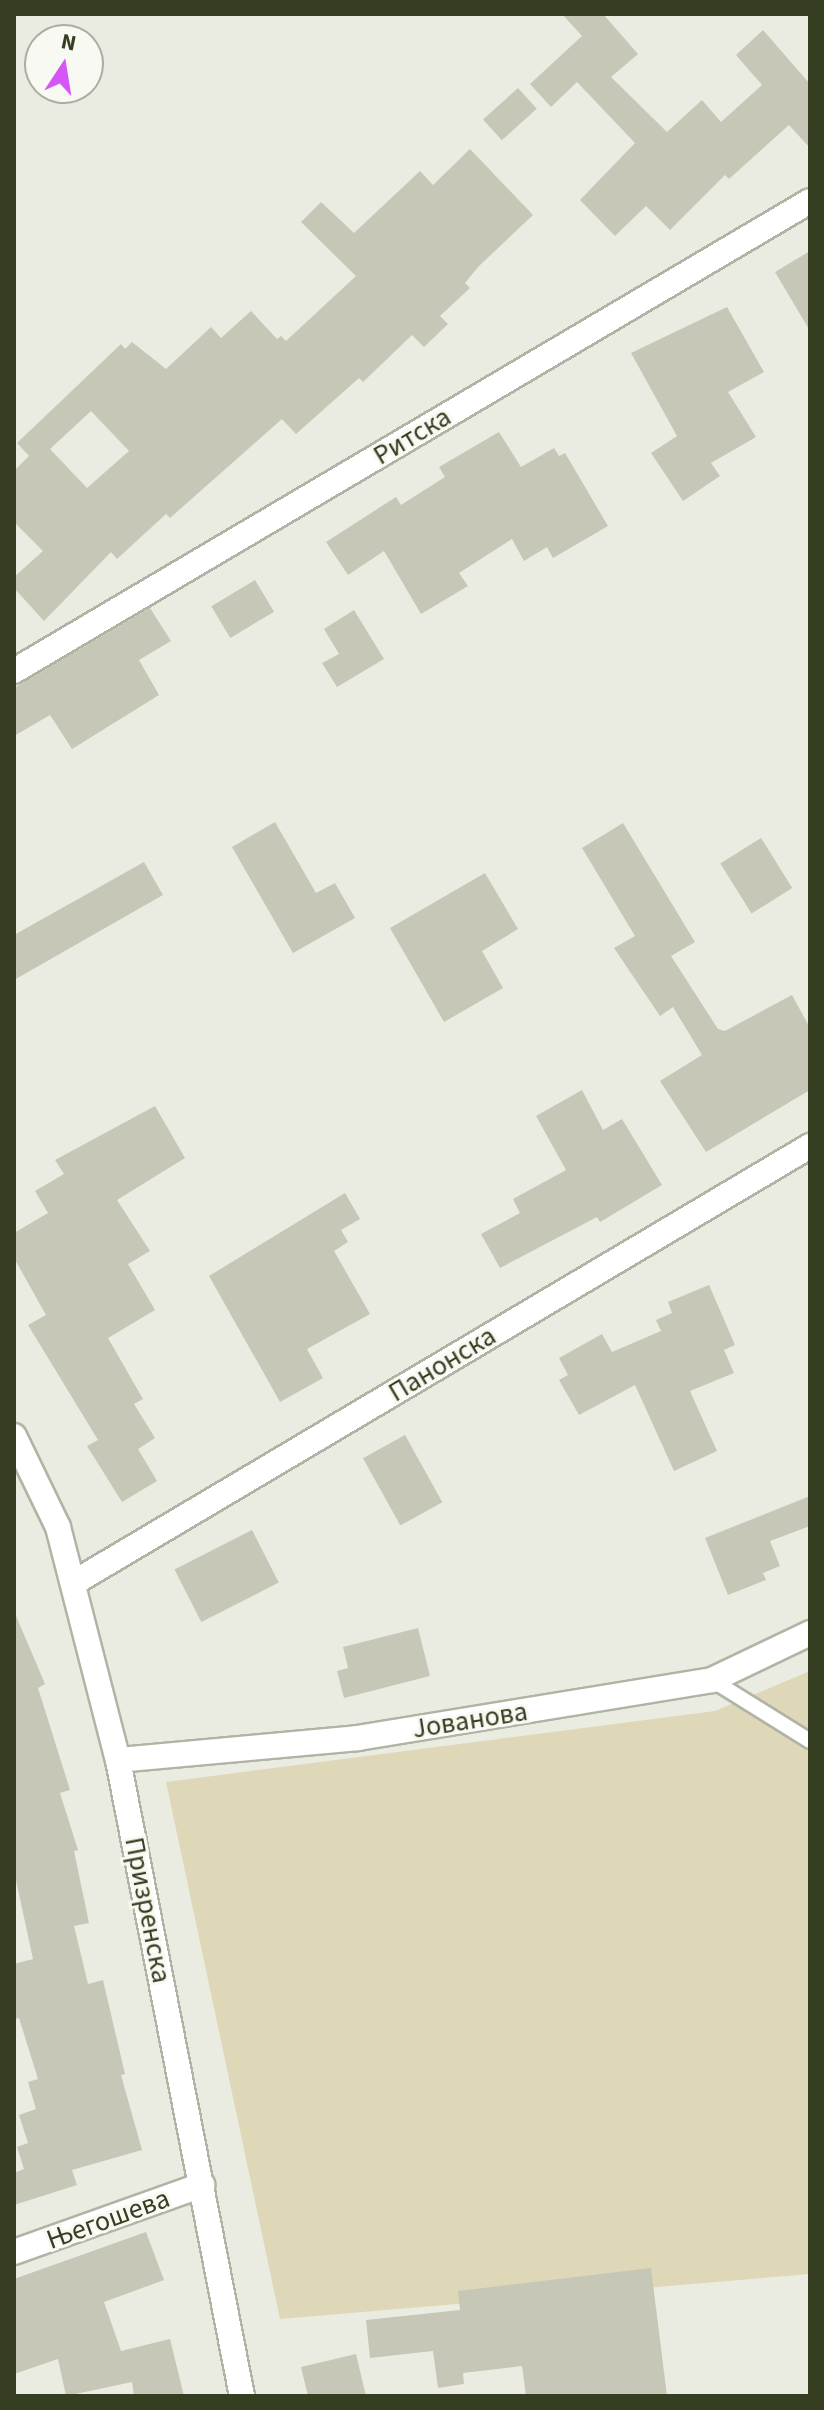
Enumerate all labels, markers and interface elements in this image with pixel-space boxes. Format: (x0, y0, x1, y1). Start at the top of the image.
north arrow (24, 24, 104, 104)
text: N (58, 25, 79, 60)
street label: Ритска (367, 400, 457, 472)
street label: Панонска (382, 1319, 502, 1409)
street label: Јованова (410, 1694, 530, 1746)
street label: Призренска (117, 1834, 179, 1986)
street label: Његошева (42, 2181, 174, 2257)

